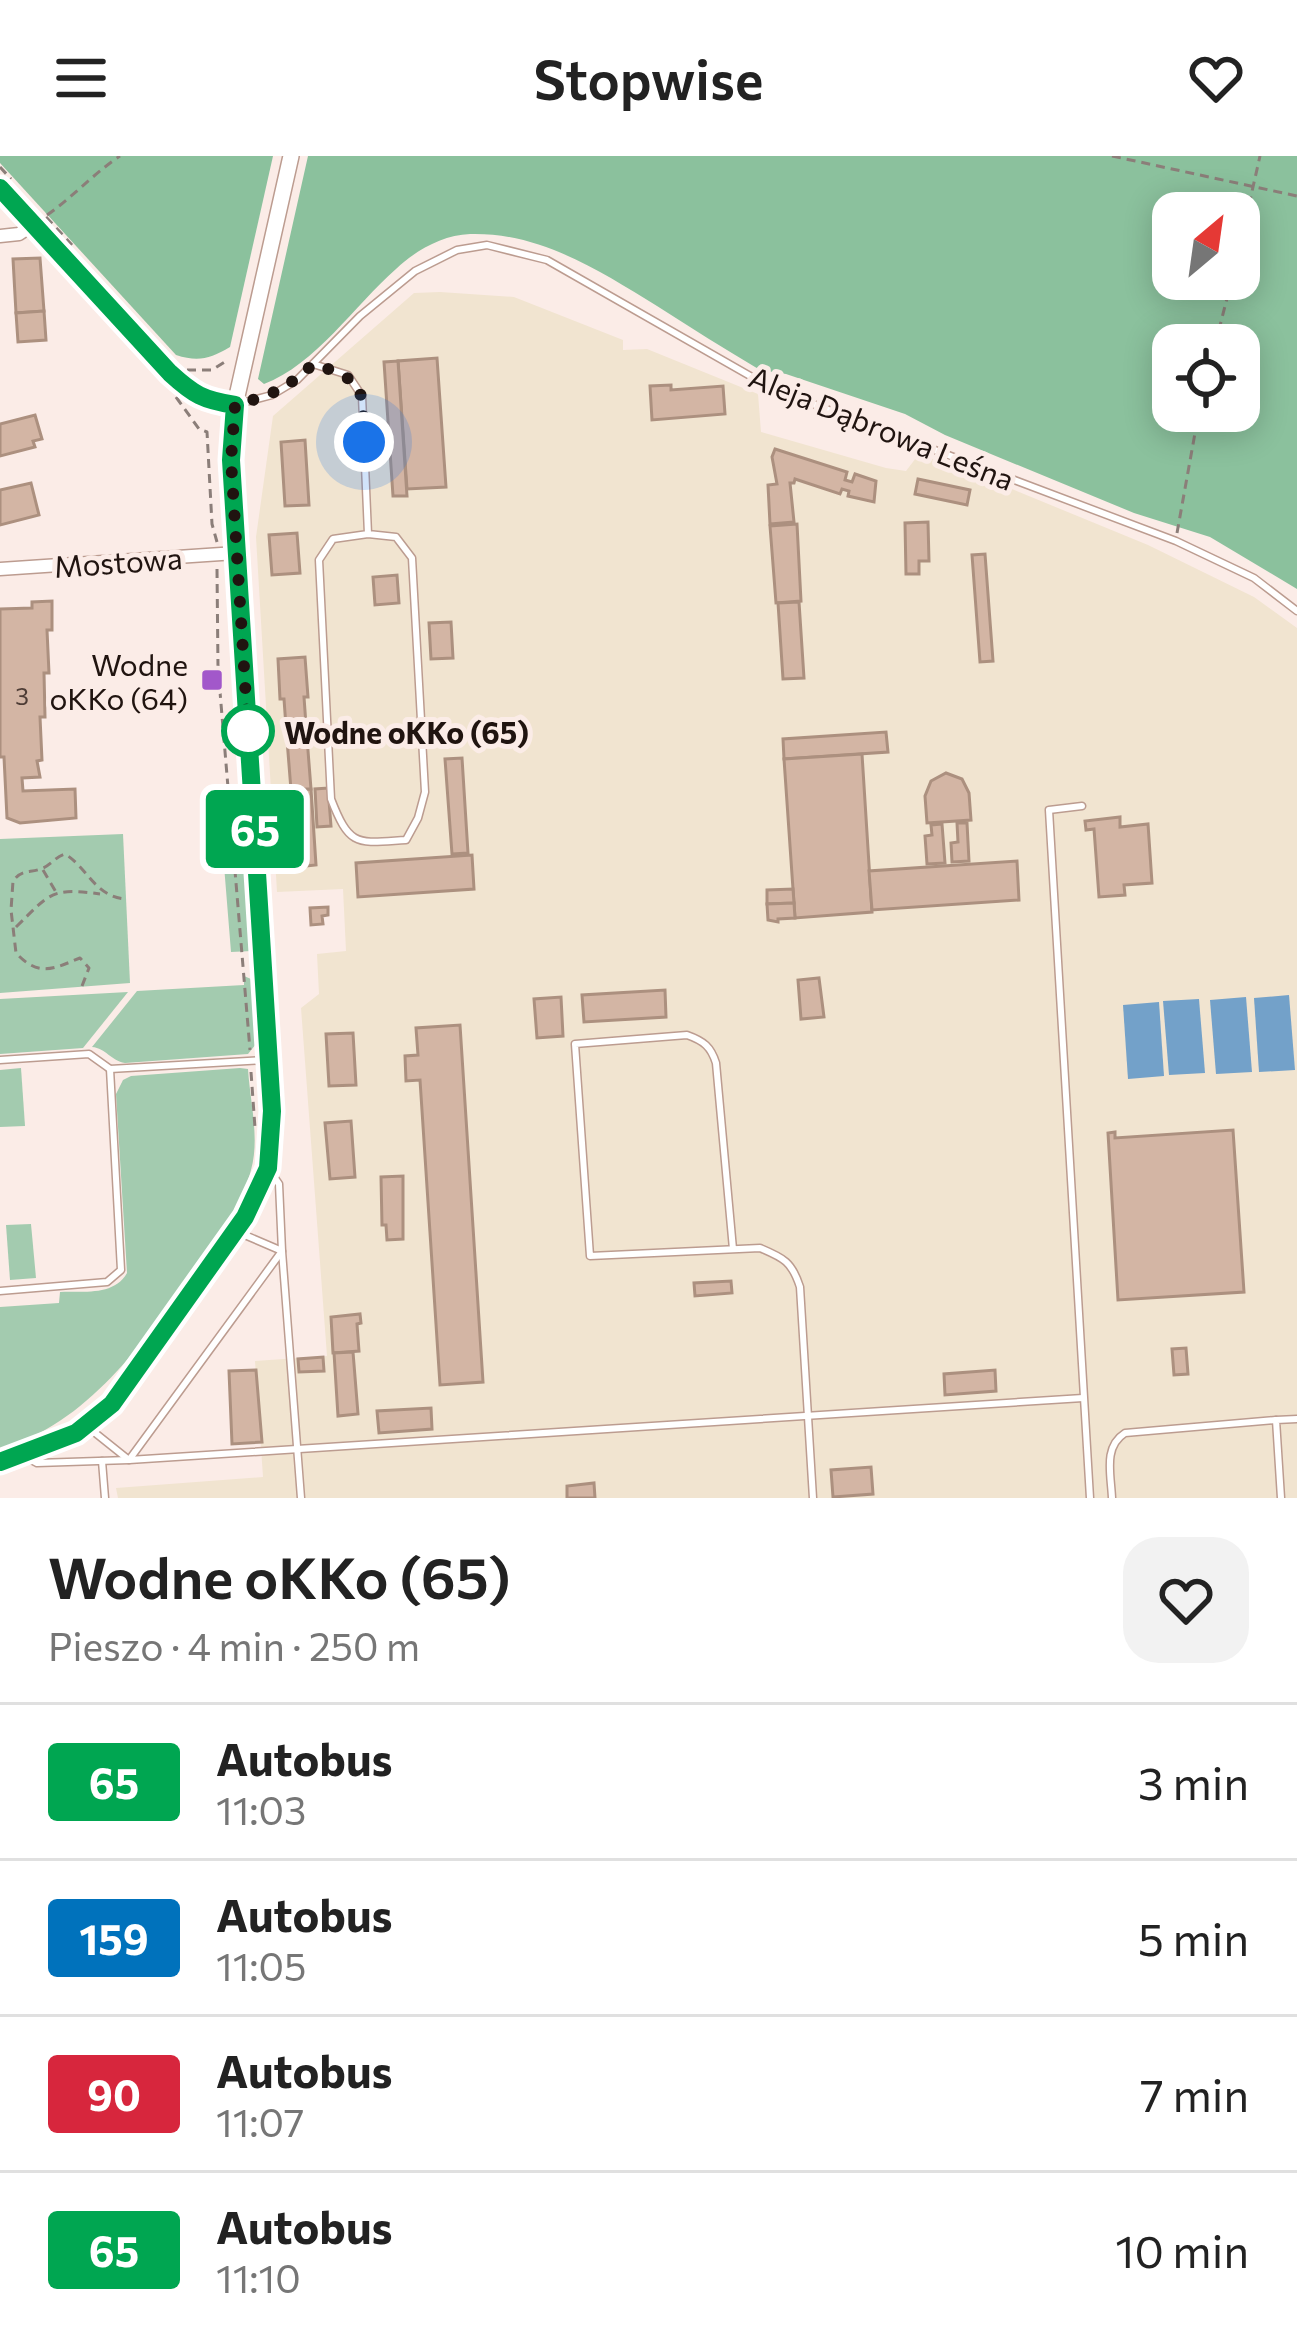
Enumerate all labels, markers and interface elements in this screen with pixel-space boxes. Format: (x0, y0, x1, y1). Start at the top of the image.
icon: menu (48, 45, 114, 111)
text: Stopwise (534, 45, 763, 111)
icon: heart (1183, 45, 1249, 111)
north arrow (1152, 192, 1260, 300)
map controls (1152, 192, 1260, 432)
button: locate (1152, 324, 1260, 432)
street label: Aleja Dąbrowa Leśna (744, 357, 1020, 497)
your location (334, 412, 394, 472)
street label: Mostowa (53, 538, 183, 584)
place label: Wodne oKKo (64) (49, 645, 188, 716)
marker: Wodne oKKo (64) (199, 667, 225, 693)
house number: 3 (15, 681, 29, 710)
marker: Wodne oKKo (65) (223, 706, 273, 756)
place label: Wodne oKKo (65) (284, 713, 529, 750)
line badge: 65 (201, 790, 309, 868)
text: 65 (230, 803, 280, 855)
button: heart (1123, 1537, 1249, 1663)
text: Wodne oKKo (65) (48, 1541, 511, 1611)
text: Pieszo · 4 min · 250 m (48, 1621, 420, 1669)
text: Autobus (216, 1730, 393, 1785)
text: 3 min (1138, 1754, 1249, 1809)
text: 65 (89, 1756, 139, 1808)
text: 11:03 (216, 1785, 306, 1833)
text: Autobus (216, 1886, 393, 1941)
text: 5 min (1138, 1910, 1249, 1965)
text: 159 (79, 1912, 149, 1964)
text: 11:05 (216, 1941, 306, 1989)
text: Autobus (216, 2042, 393, 2097)
text: 7 min (1140, 2066, 1249, 2121)
text: 90 (87, 2068, 141, 2120)
text: 11:07 (216, 2097, 304, 2145)
text: Autobus (216, 2198, 393, 2253)
text: 10 min (1115, 2222, 1249, 2277)
text: 65 (89, 2224, 139, 2276)
text: 11:10 (216, 2253, 301, 2301)

